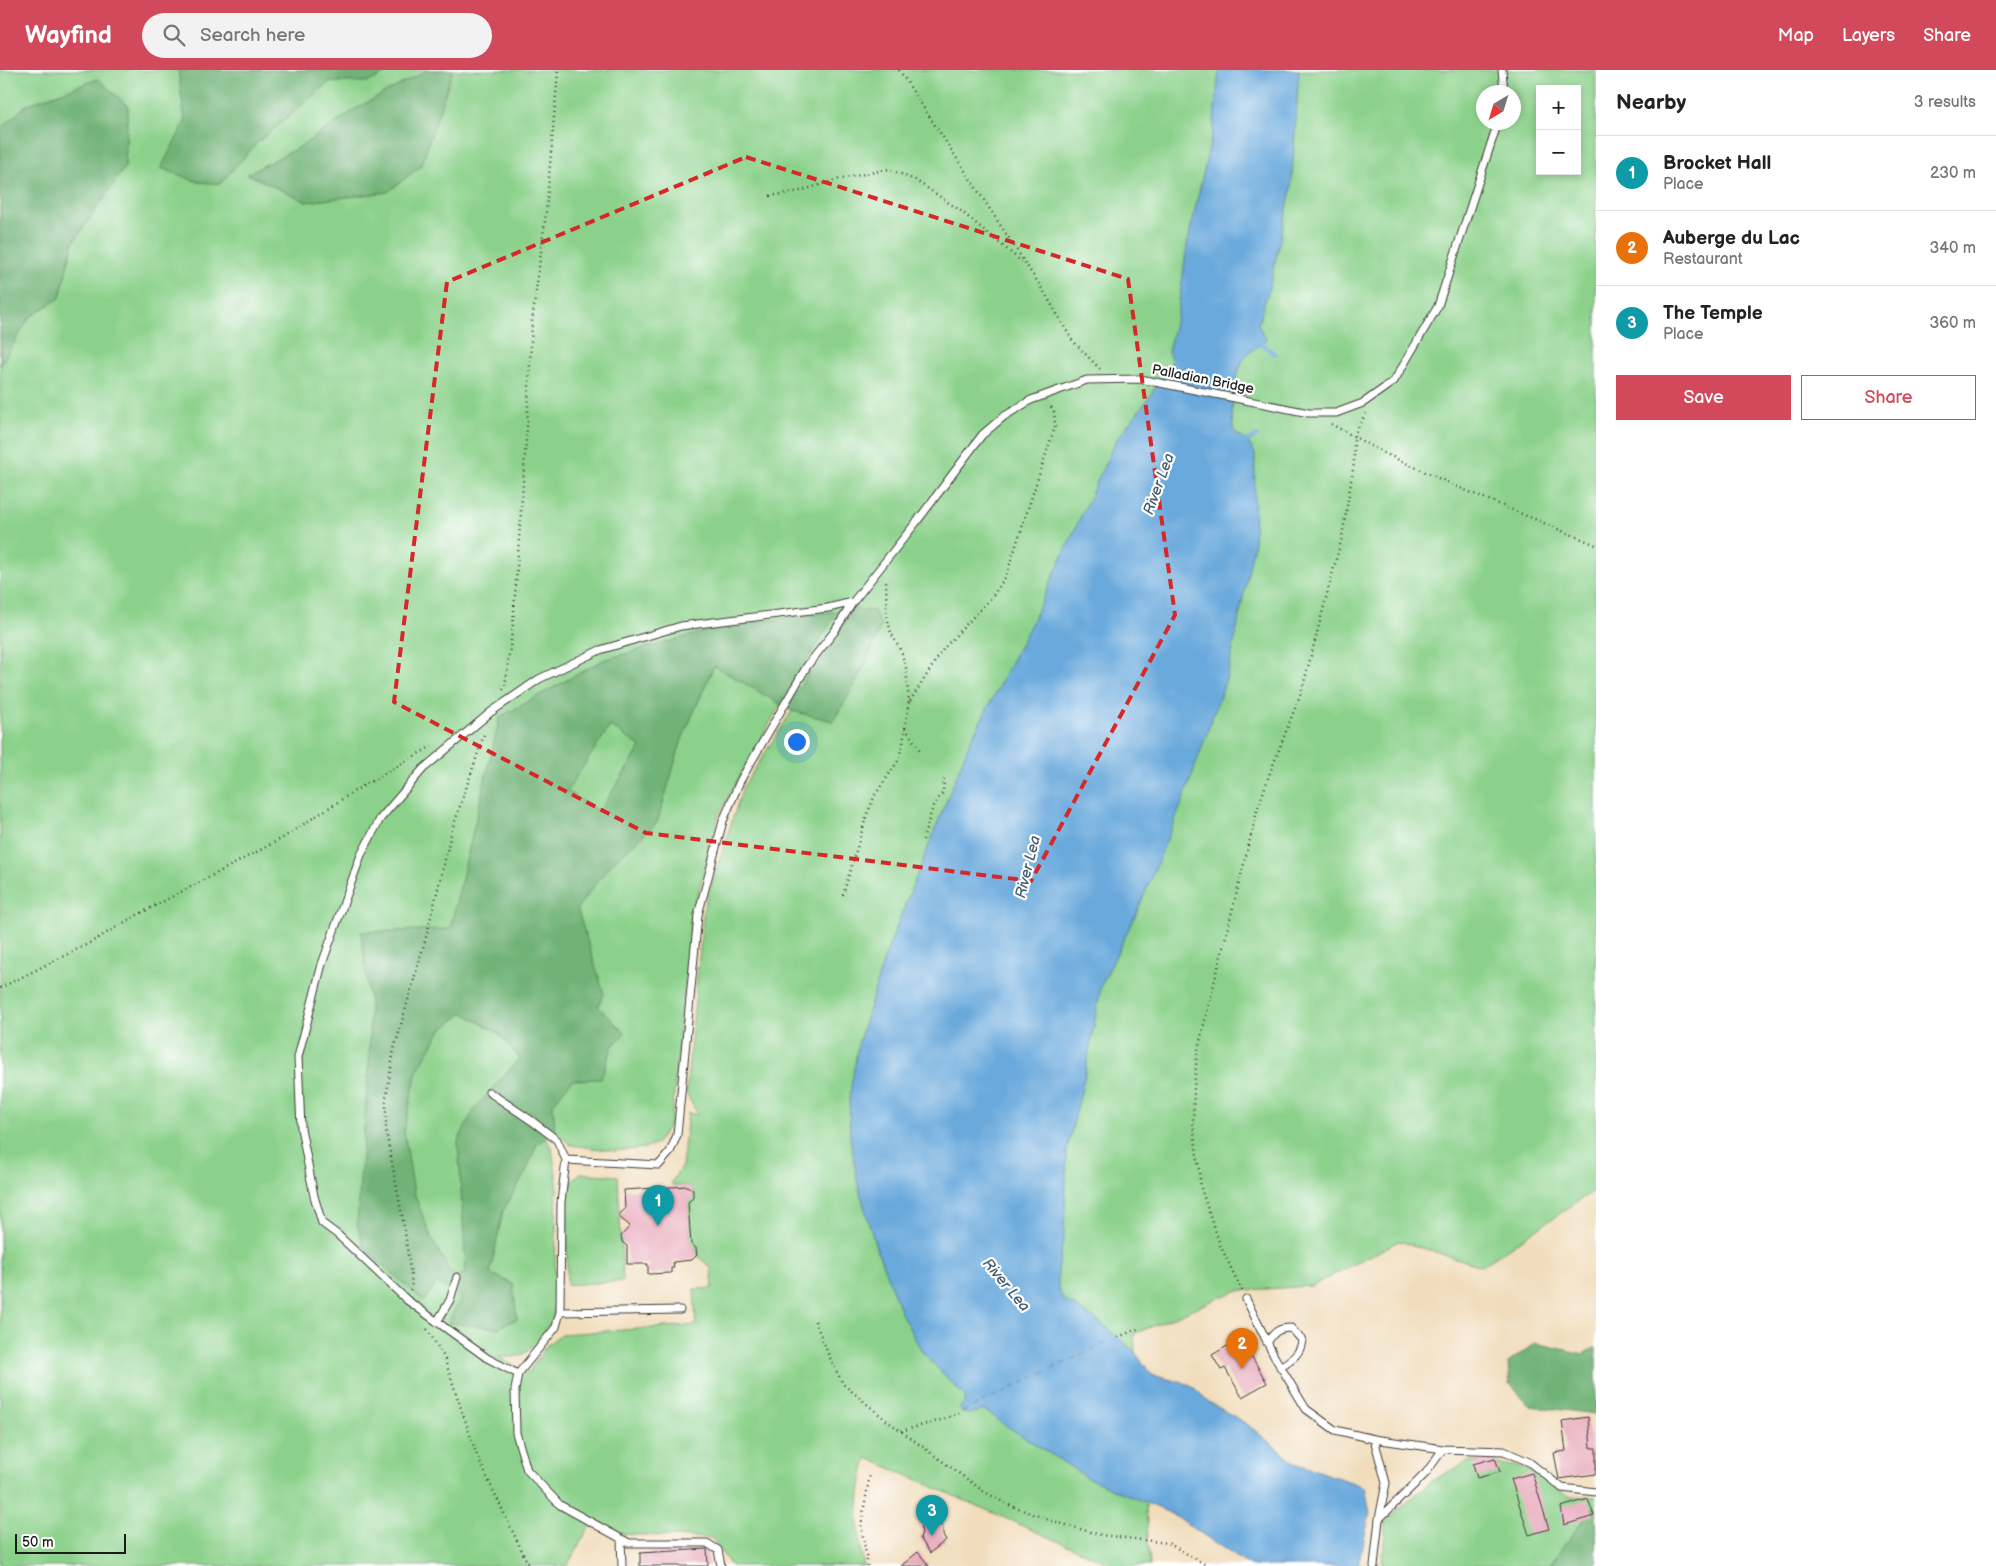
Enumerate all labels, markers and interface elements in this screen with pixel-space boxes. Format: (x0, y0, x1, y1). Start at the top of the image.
search box (142, 13, 492, 58)
text: Wayfind (25, 21, 112, 50)
icon: search (160, 21, 188, 49)
text: Search here (200, 24, 305, 47)
text: Map (1778, 25, 1814, 46)
text: Layers (1842, 25, 1895, 46)
text: Share (1923, 25, 1971, 46)
north arrow (1476, 85, 1521, 130)
map controls (1536, 85, 1581, 175)
button: + (1536, 85, 1581, 130)
text: Nearby (1616, 90, 1686, 115)
text: 3 results (1914, 93, 1976, 112)
button: − (1536, 130, 1581, 175)
text: Brocket Hall (1663, 152, 1771, 175)
text: 1 (1629, 164, 1635, 183)
text: 230 m (1930, 164, 1976, 183)
text: Place (1663, 175, 1704, 194)
text: Auberge du Lac (1663, 227, 1800, 250)
text: 2 (1627, 239, 1637, 258)
text: 340 m (1929, 239, 1976, 258)
text: Restaurant (1663, 250, 1743, 269)
text: The Temple (1663, 302, 1763, 325)
text: 3 (1627, 314, 1637, 333)
text: 360 m (1929, 314, 1976, 333)
text: Place (1663, 325, 1704, 344)
street label: Palladian Bridge (1151, 361, 1255, 397)
button: Save (1616, 375, 1791, 420)
button: Share (1801, 375, 1976, 420)
water label: River Lea (1139, 451, 1179, 517)
your location (784, 729, 810, 755)
water label: River Lea (1011, 834, 1045, 900)
pin: 1 (642, 1185, 674, 1226)
water label: River Lea (978, 1254, 1034, 1316)
pin: 2 (1226, 1328, 1258, 1369)
pin: 3 (916, 1495, 948, 1536)
scale bar (15, 1531, 126, 1554)
text: 50 m (22, 1534, 54, 1551)

